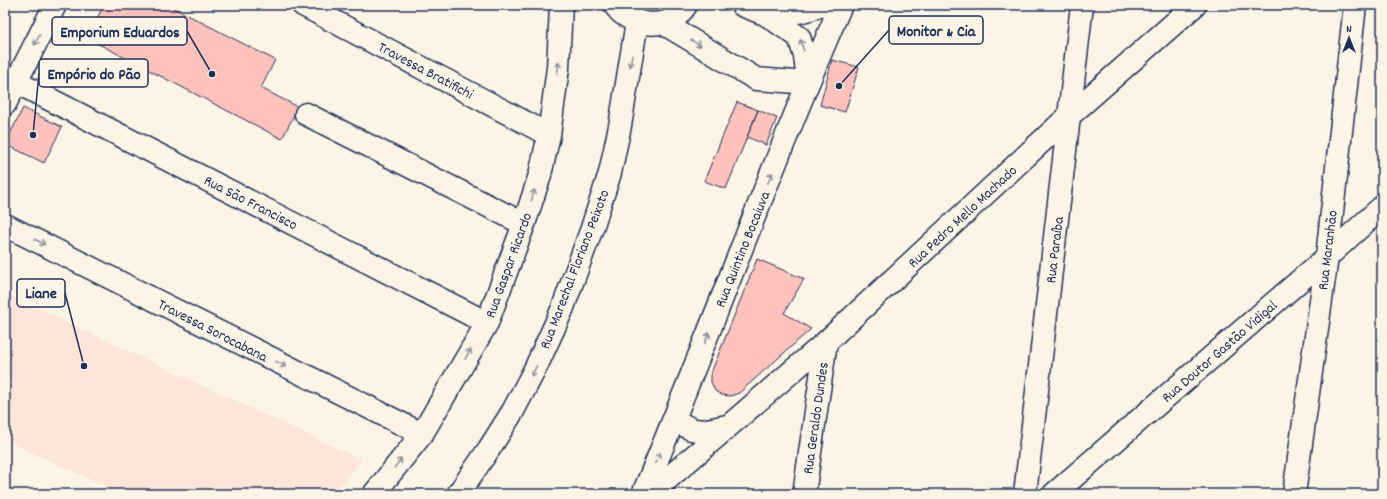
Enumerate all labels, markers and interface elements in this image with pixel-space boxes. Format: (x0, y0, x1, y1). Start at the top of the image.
callout: Monitor & Cia (889, 16, 983, 44)
callout: Emporium Eduardos (52, 17, 187, 45)
north arrow (1329, 18, 1369, 58)
text: Monitor & Cia (897, 21, 977, 44)
text: Emporium Eduardos (60, 22, 180, 45)
text: N (1346, 22, 1352, 38)
one-way arrow (33, 34, 40, 46)
street label: Travessa Bratifichi (373, 37, 477, 106)
one-way arrow (690, 39, 701, 47)
one-way arrow (797, 39, 805, 51)
one-way arrow (627, 54, 635, 67)
callout: Empório do Pão (39, 59, 148, 87)
one-way arrow (554, 62, 561, 75)
text: Empório do Pão (47, 64, 141, 87)
street label: Rua Pedro Mello Machado (904, 161, 1023, 274)
street label: Rua São Francisco (199, 171, 301, 237)
one-way arrow (767, 172, 775, 184)
street label: Rua Marechal Floriano Peixoto (535, 187, 617, 353)
street label: Rua Quintino Bocaiuva (710, 187, 778, 311)
one-way arrow (530, 189, 537, 202)
street label: Rua Maranhão (1313, 209, 1345, 292)
street label: Rua Gaspar Ricardo (481, 210, 539, 321)
street label: Rua Paraíba (1041, 215, 1071, 285)
one-way arrow (34, 239, 46, 247)
callout: Liane (17, 279, 65, 307)
text: Liane (25, 283, 57, 306)
street label: Travessa Sorocabana (153, 295, 272, 369)
street label: Rua Doutor Gastão Vidigal (1158, 296, 1283, 409)
one-way arrow (703, 332, 711, 344)
one-way arrow (465, 348, 473, 360)
one-way arrow (275, 360, 287, 368)
street label: Rua Geraldo Dundes (798, 361, 836, 476)
one-way arrow (530, 365, 538, 377)
one-way arrow (655, 452, 662, 464)
one-way arrow (394, 458, 403, 469)

